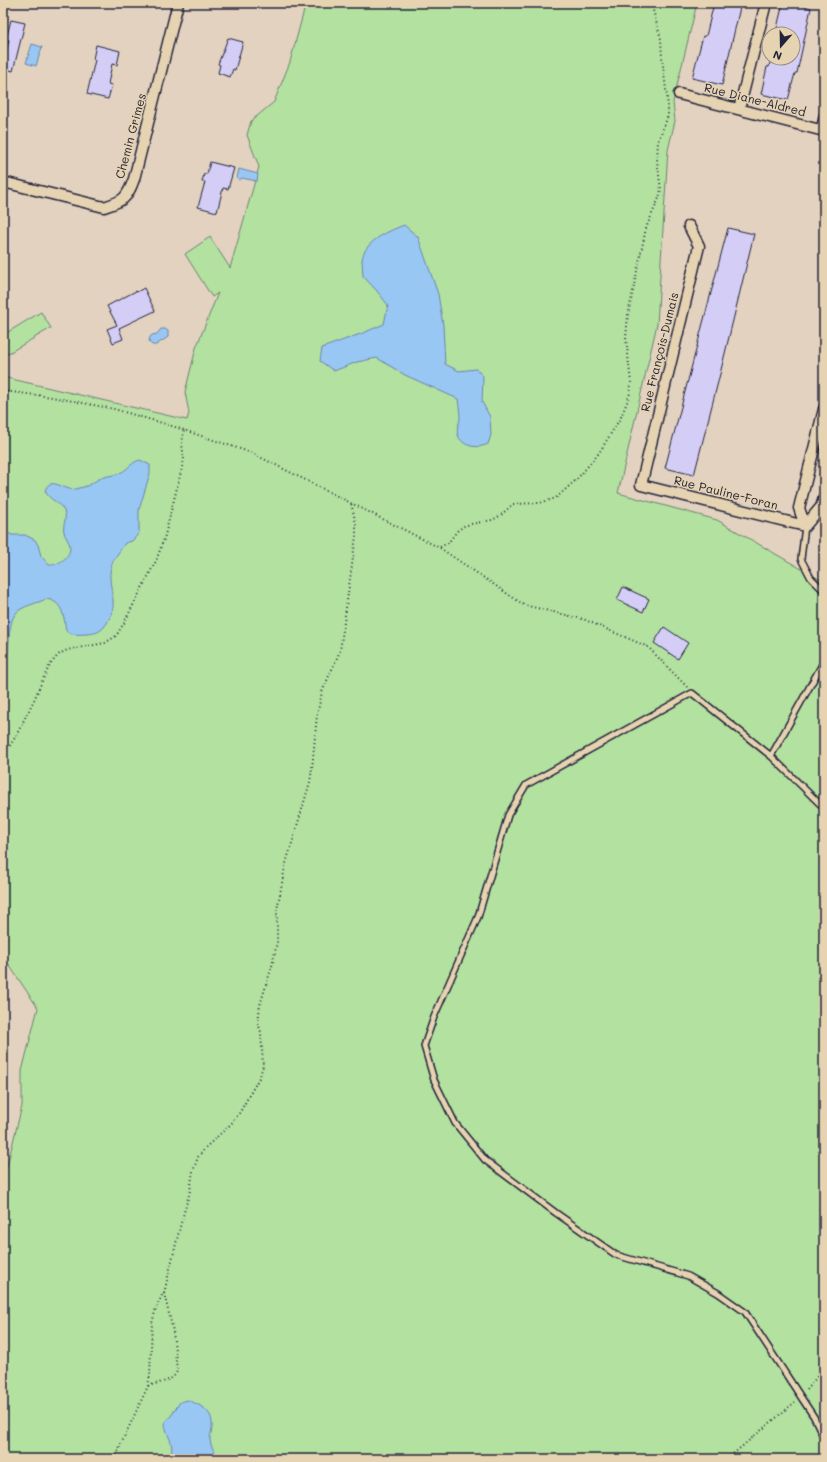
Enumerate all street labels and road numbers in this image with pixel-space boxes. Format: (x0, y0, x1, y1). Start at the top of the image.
street label: Rue Diane-Aldred (703, 79, 808, 119)
street label: Chemin Grimes (111, 91, 149, 180)
street label: Rue François-Dumais (636, 290, 682, 413)
street label: Rue Pauline-Foran (673, 471, 780, 513)

